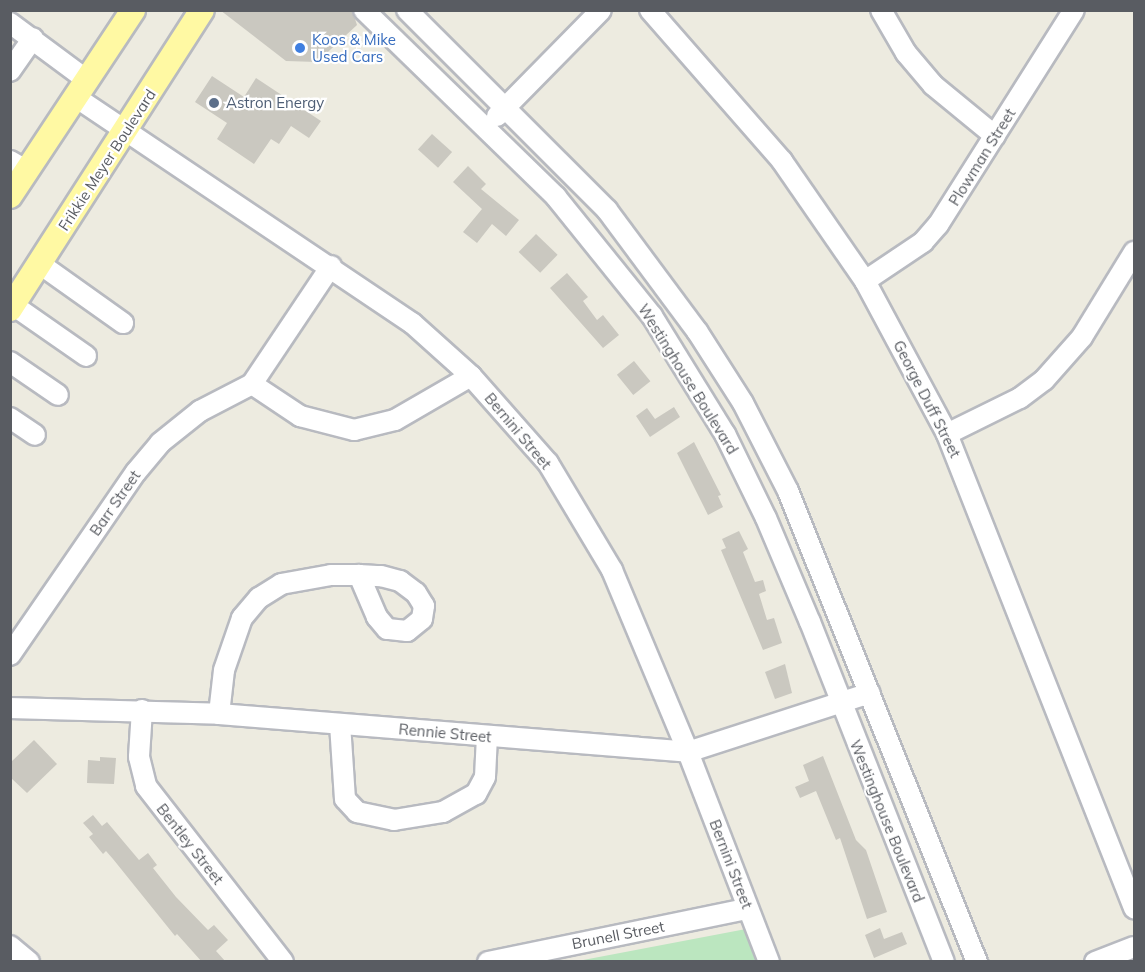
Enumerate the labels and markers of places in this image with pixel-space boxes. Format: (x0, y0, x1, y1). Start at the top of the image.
place label: Koos & Mike Used Cars (312, 30, 396, 65)
marker: Koos & Mike Used Cars (293, 41, 307, 55)
place label: Astron Energy (226, 94, 324, 112)
marker: Astron Energy (207, 96, 221, 110)

